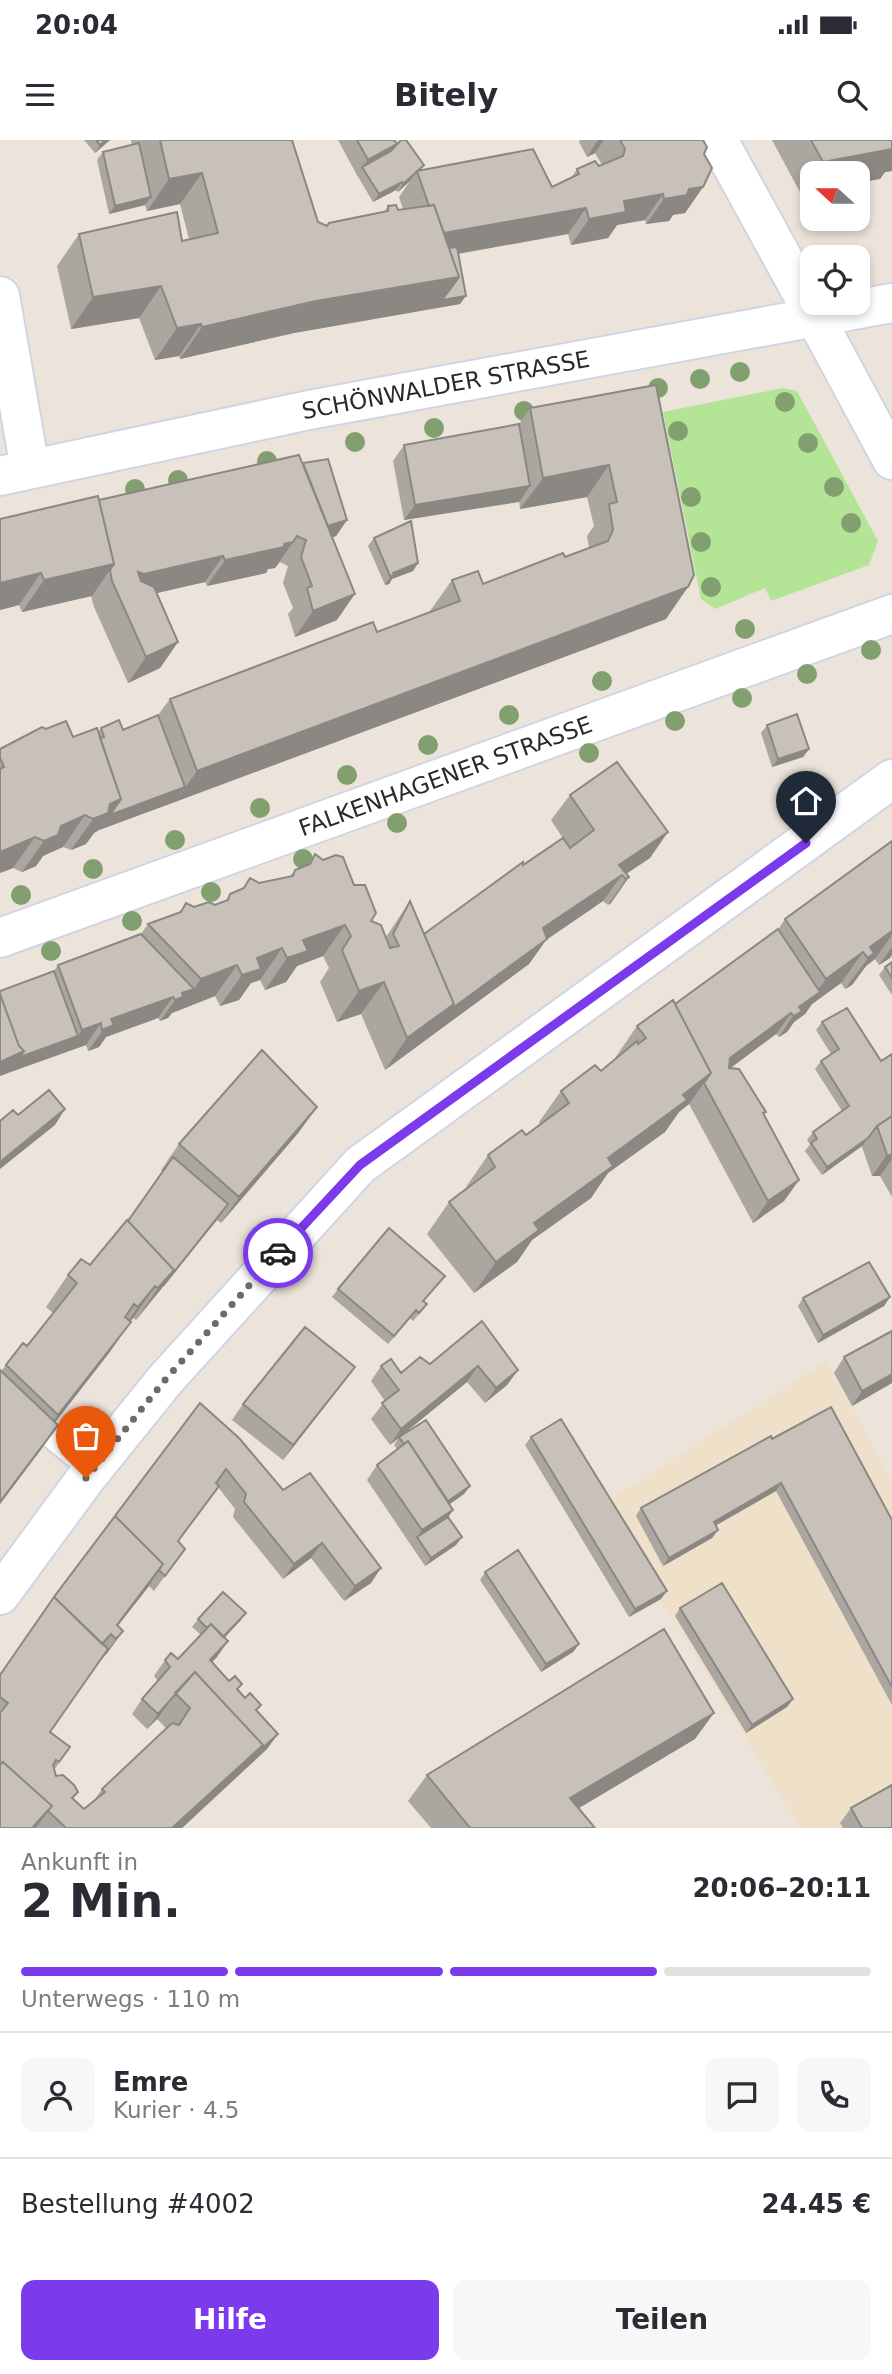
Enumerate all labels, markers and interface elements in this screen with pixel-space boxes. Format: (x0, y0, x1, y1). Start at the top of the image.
text: 20:04 (35, 10, 118, 40)
icon: menu (21, 76, 59, 114)
text: Bitely (394, 76, 498, 114)
icon: search (833, 76, 871, 114)
north arrow (800, 161, 870, 231)
map controls (800, 161, 870, 315)
button: locate (800, 245, 870, 315)
street label: SCHÖNWALDER STRASSE (300, 346, 592, 424)
street label: FALKENHAGENER STRASSE (295, 711, 596, 841)
pin (776, 771, 836, 843)
icon: home (787, 782, 825, 820)
courier (243, 1218, 313, 1288)
icon: car (259, 1234, 297, 1272)
pin (56, 1406, 116, 1478)
icon: bag (67, 1417, 105, 1455)
text: Ankunft in (21, 1849, 138, 1875)
text: 20:06–20:11 (692, 1873, 871, 1903)
text: 2 Min. (21, 1874, 181, 1928)
text: Unterwegs · 110 m (21, 1986, 240, 2012)
button: person (21, 2058, 95, 2132)
button: chat (705, 2058, 779, 2132)
button: phone (797, 2058, 871, 2132)
text: Emre (113, 2067, 188, 2097)
text: Kurier · 4.5 (113, 2097, 239, 2123)
text: Bestellung #4002 (21, 2189, 255, 2219)
text: 24.45 € (762, 2189, 871, 2219)
button: Hilfe (21, 2280, 439, 2360)
button: Teilen (453, 2280, 871, 2360)

